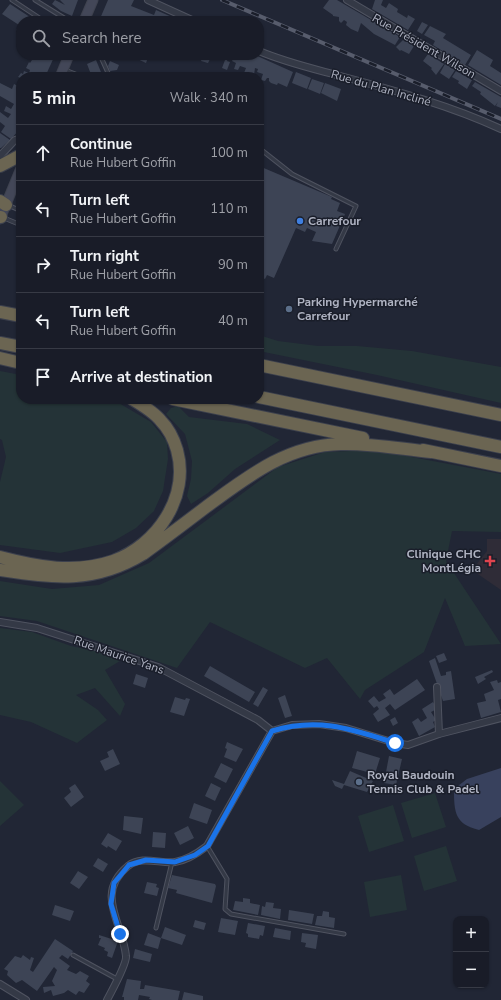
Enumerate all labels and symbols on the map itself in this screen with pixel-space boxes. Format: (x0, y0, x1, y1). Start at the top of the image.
street label: Rue Président Wilson (369, 10, 479, 82)
street label: Rue du Plan Incliné (329, 66, 433, 110)
place label: Carrefour (308, 213, 361, 229)
marker: Carrefour (295, 216, 305, 226)
place label: Parking Hypermarché Carrefour (297, 294, 418, 324)
marker: Parking Hypermarché Carrefour (284, 304, 294, 314)
place label: Clinique CHC MontLégia (406, 546, 481, 576)
marker: Clinique CHC MontLégia (484, 555, 496, 567)
street label: Rue Maurice Yans (72, 632, 167, 678)
route start (386, 734, 404, 752)
place label: Royal Baudouin Tennis Club & Padel (367, 767, 479, 797)
marker: Royal Baudouin Tennis Club & Padel (354, 777, 364, 787)
route end (111, 925, 129, 943)

